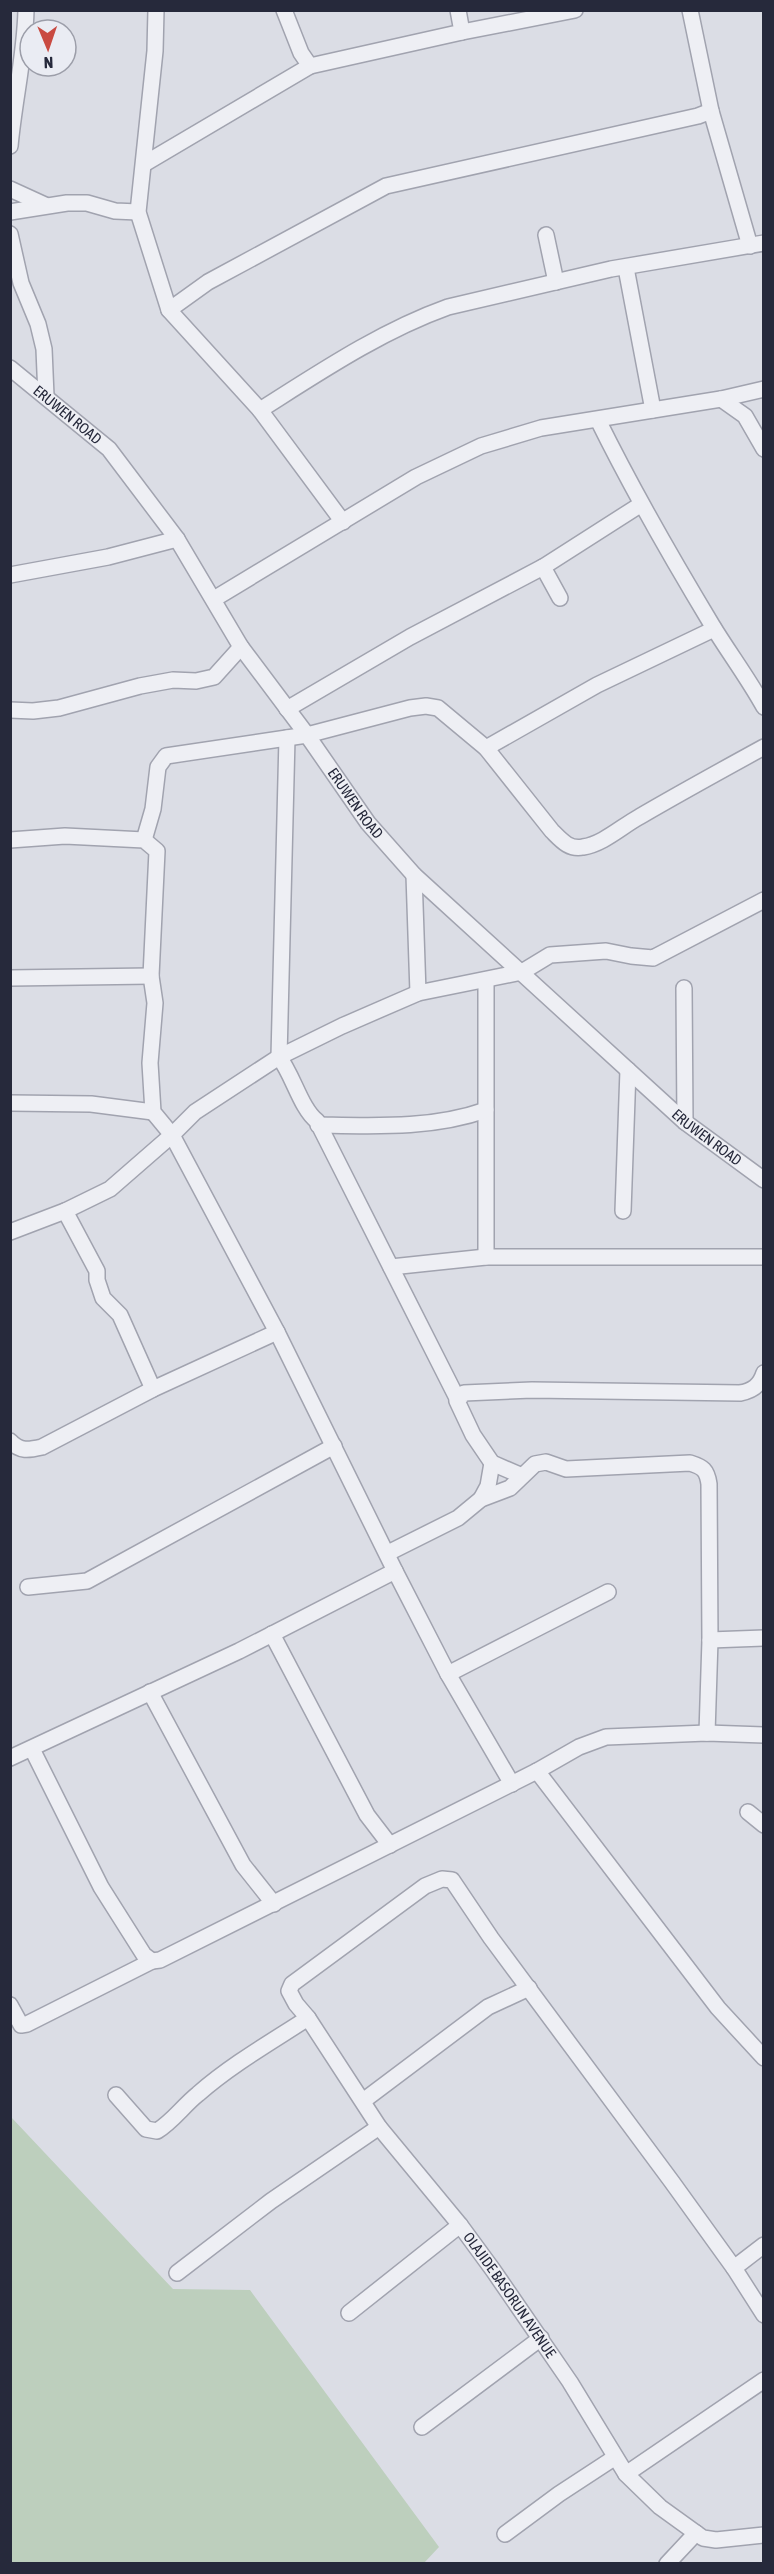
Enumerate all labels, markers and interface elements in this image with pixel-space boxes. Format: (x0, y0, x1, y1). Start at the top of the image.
north arrow (18, 18, 78, 78)
text: N (43, 54, 54, 72)
street label: ERUWEN ROAD (30, 382, 105, 447)
street label: ERUWEN ROAD (325, 765, 387, 842)
street label: ERUWEN ROAD (669, 1105, 745, 1169)
street label: OLAJIDE BASORUN AVENUE (460, 2229, 560, 2361)

